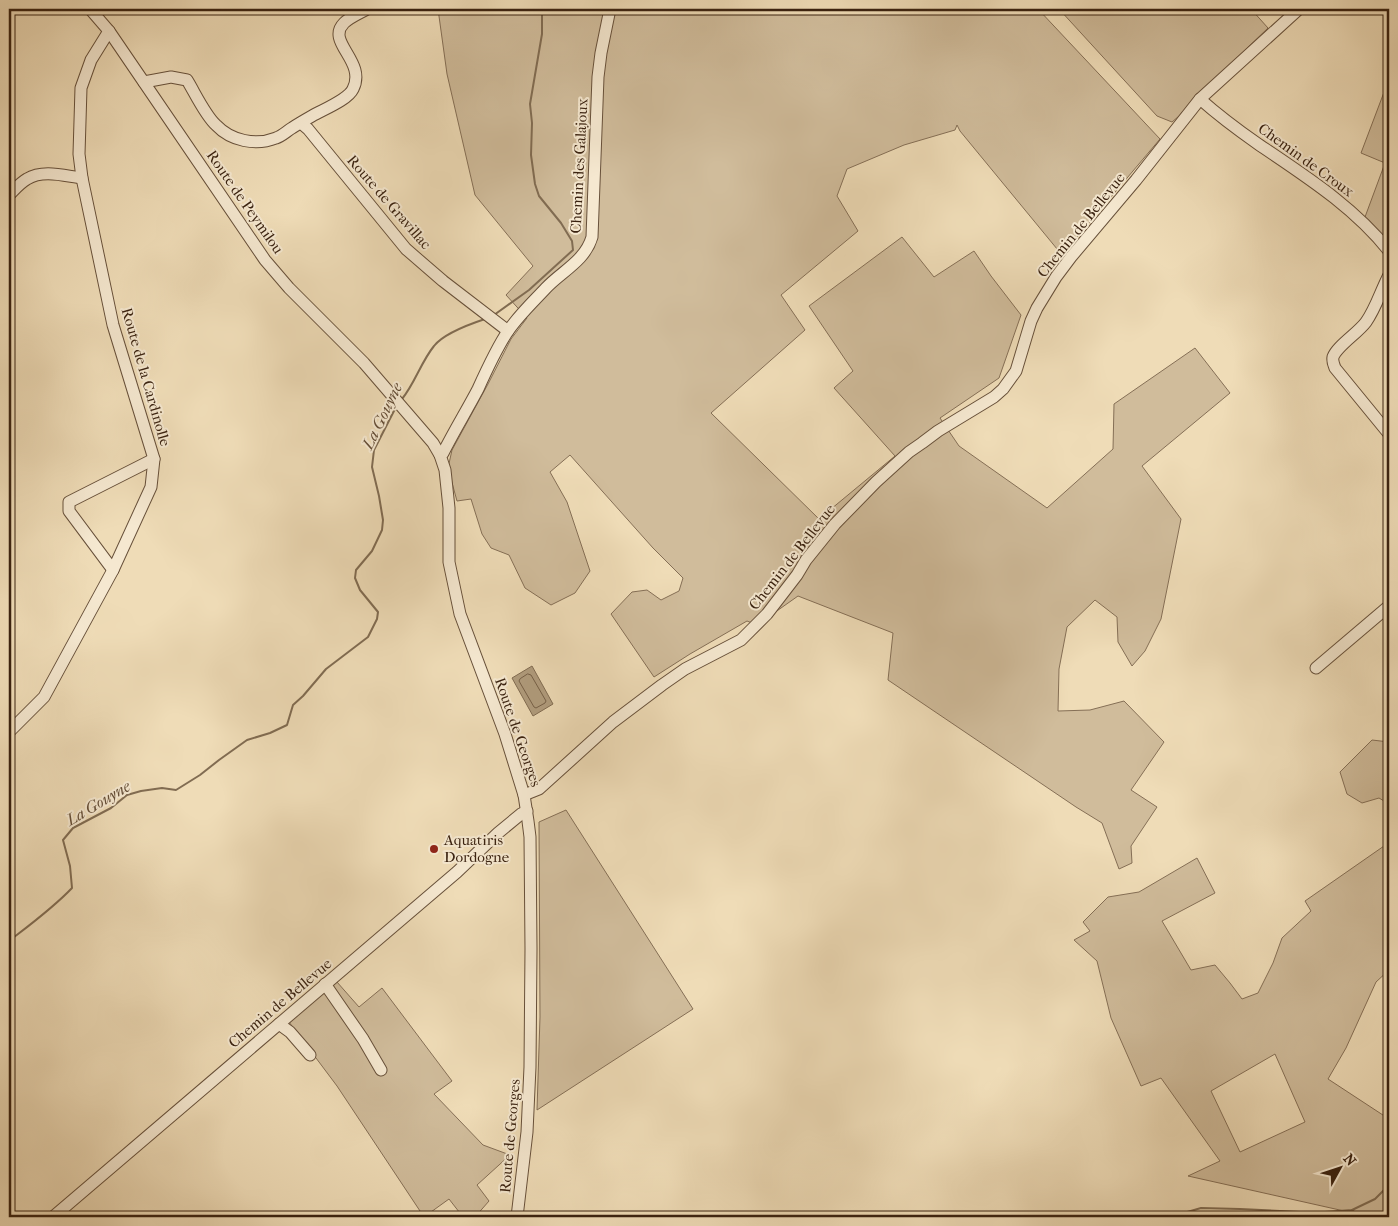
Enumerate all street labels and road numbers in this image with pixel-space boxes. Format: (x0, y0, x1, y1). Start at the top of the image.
street label: Chemin des Galajoux (566, 98, 592, 234)
street label: Chemin de Croux (1255, 119, 1357, 201)
street label: Route de Peymilou (203, 147, 288, 258)
street label: Route de Gravillac (343, 151, 435, 253)
street label: Chemin de Bellevue (1033, 169, 1129, 281)
street label: Route de la Cardinolle (118, 306, 175, 449)
street label: Chemin de Bellevue (745, 500, 839, 614)
street label: Route de Georges (491, 675, 545, 789)
street label: Chemin de Bellevue (225, 954, 336, 1051)
street label: Route de Georges (496, 1078, 524, 1194)

